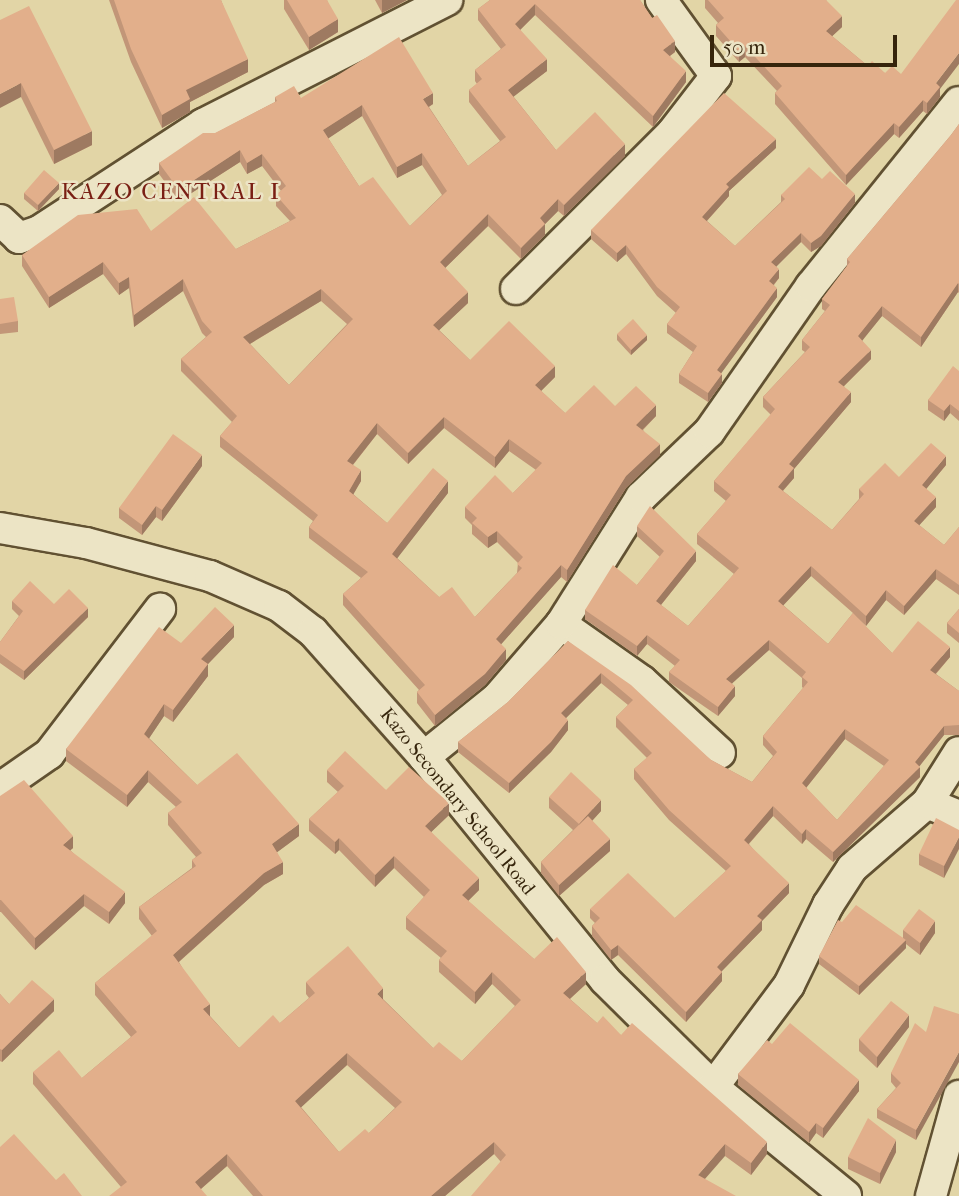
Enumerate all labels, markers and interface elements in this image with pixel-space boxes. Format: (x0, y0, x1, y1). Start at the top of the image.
scale bar (714, 21, 901, 65)
text: 50 m (723, 35, 766, 59)
district label: KAZO CENTRAL I (63, 178, 279, 206)
street label: Kazo Secondary School Road (375, 704, 539, 900)

